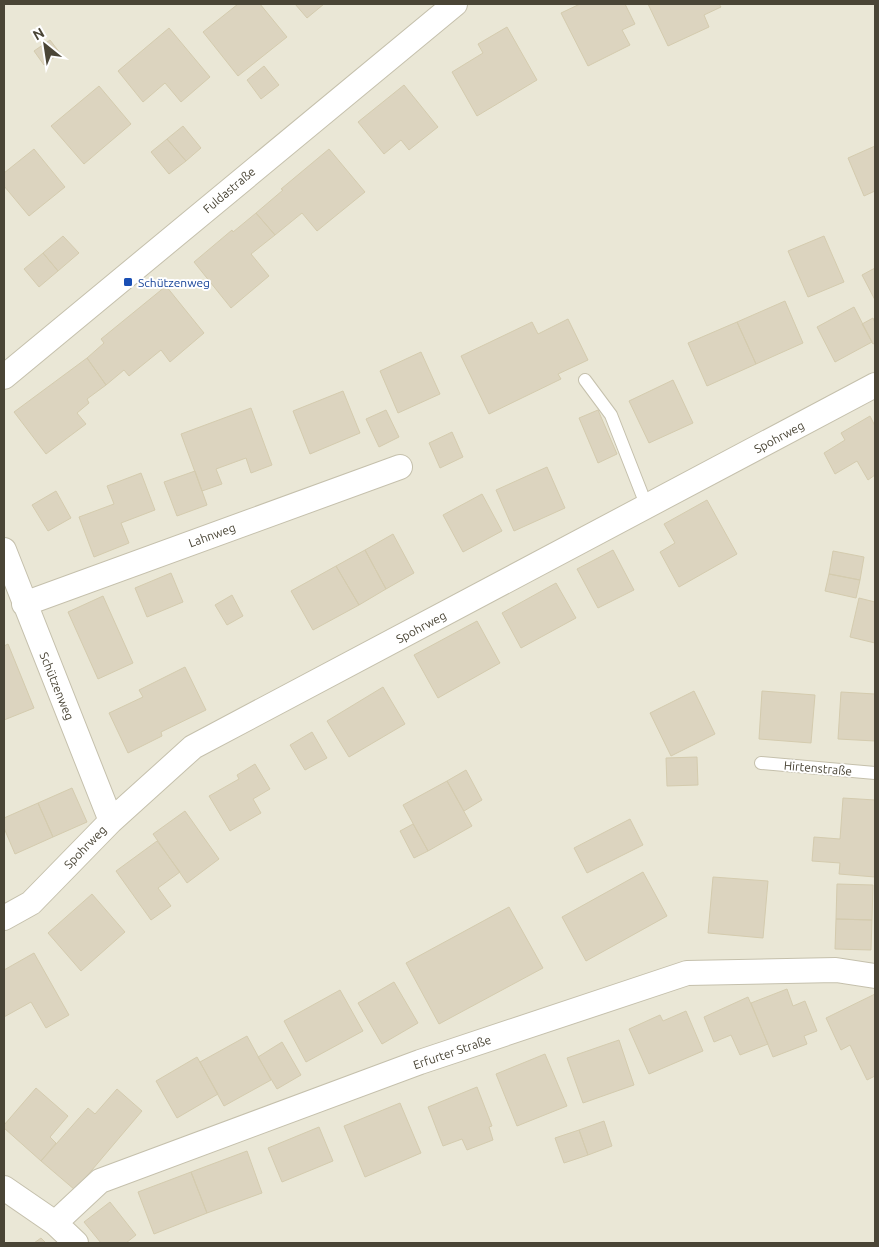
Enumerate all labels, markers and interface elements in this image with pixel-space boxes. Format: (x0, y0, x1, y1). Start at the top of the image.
north arrow (20, 20, 70, 70)
text: N (30, 24, 47, 43)
street label: Fuldastraße (200, 165, 258, 215)
marker: Schützenweg (122, 276, 134, 288)
place label: Schützenweg (138, 276, 210, 289)
street label: Spohrweg (752, 418, 806, 456)
street label: Lahnweg (187, 521, 237, 549)
street label: Spohrweg (394, 608, 448, 646)
street label: Schützenweg (37, 650, 77, 722)
street label: Hirtenstraße (783, 759, 853, 777)
street label: Spohrweg (61, 823, 109, 871)
street label: Erfurter Straße (411, 1033, 493, 1071)

